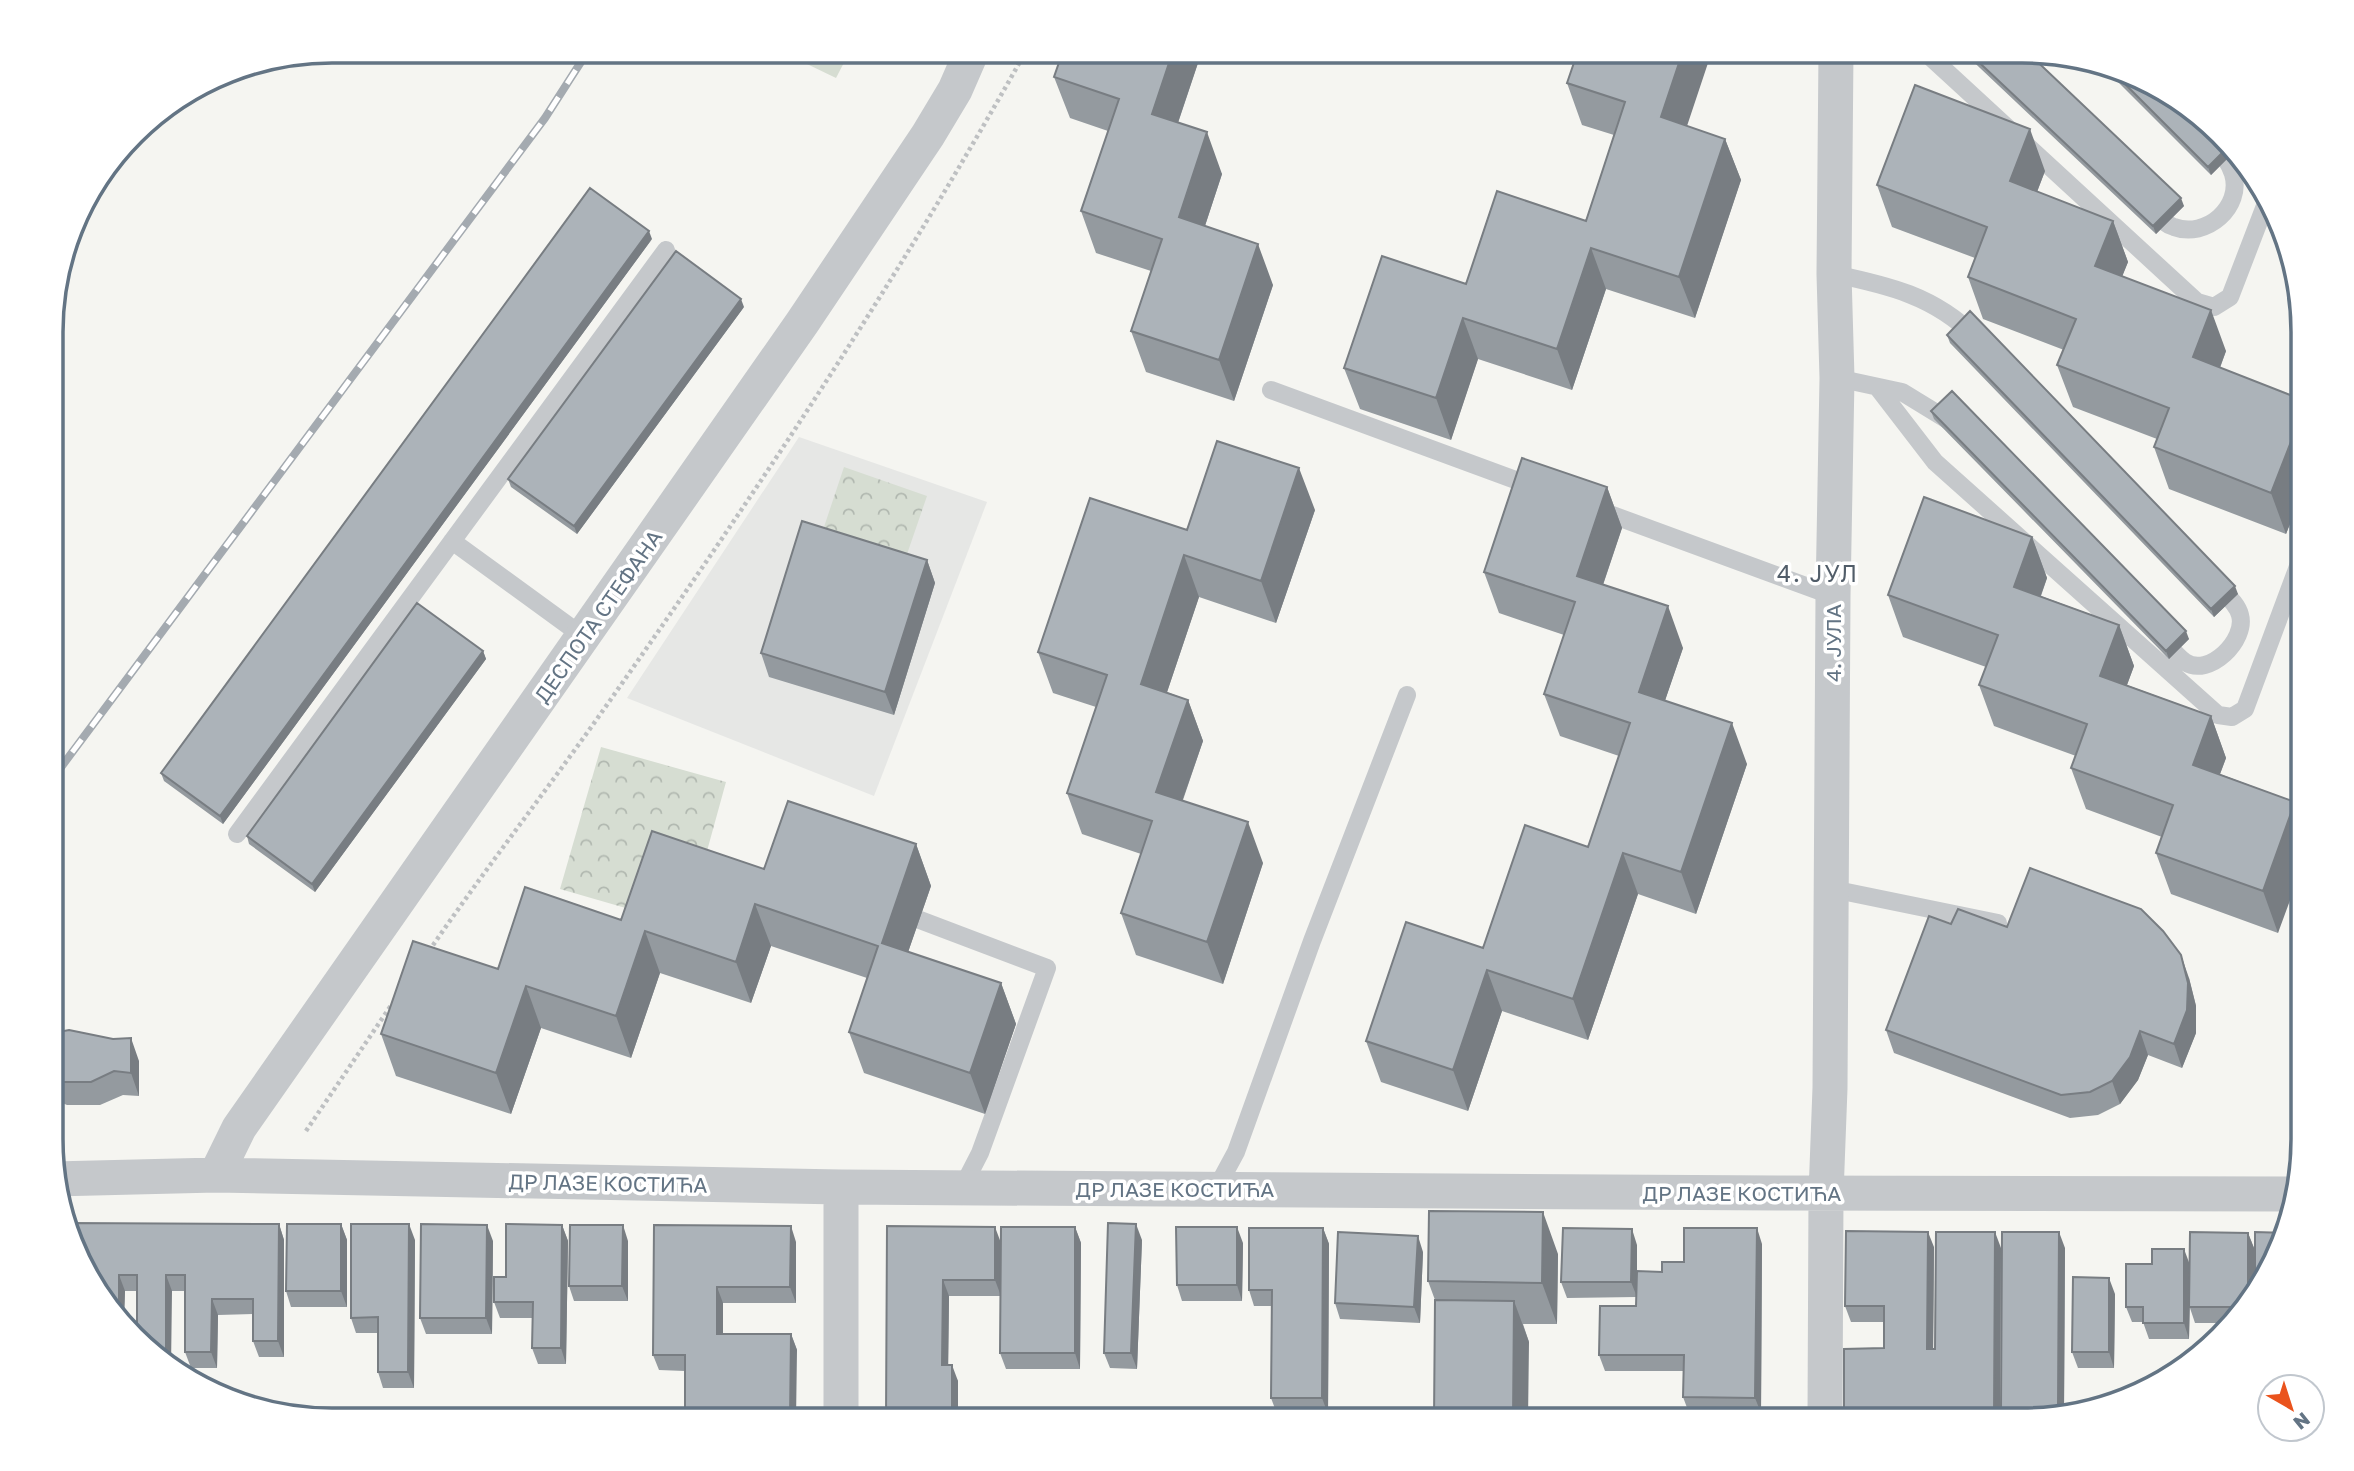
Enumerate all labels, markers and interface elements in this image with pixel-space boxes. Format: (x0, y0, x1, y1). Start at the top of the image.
street label: ДЕСПОТА СТЕФАНА (529, 525, 667, 707)
district label: 4. ЈУЛ (1777, 559, 1859, 587)
street label: 4. ЈУЛА (1820, 604, 1846, 682)
street label: ДР ЛАЗЕ КОСТИЋА (508, 1168, 708, 1198)
street label: ДР ЛАЗЕ КОСТИЋА (1076, 1176, 1274, 1202)
street label: ДР ЛАЗЕ КОСТИЋА (1643, 1180, 1841, 1206)
north arrow (2256, 1373, 2326, 1443)
text: N (2289, 1408, 2315, 1435)

